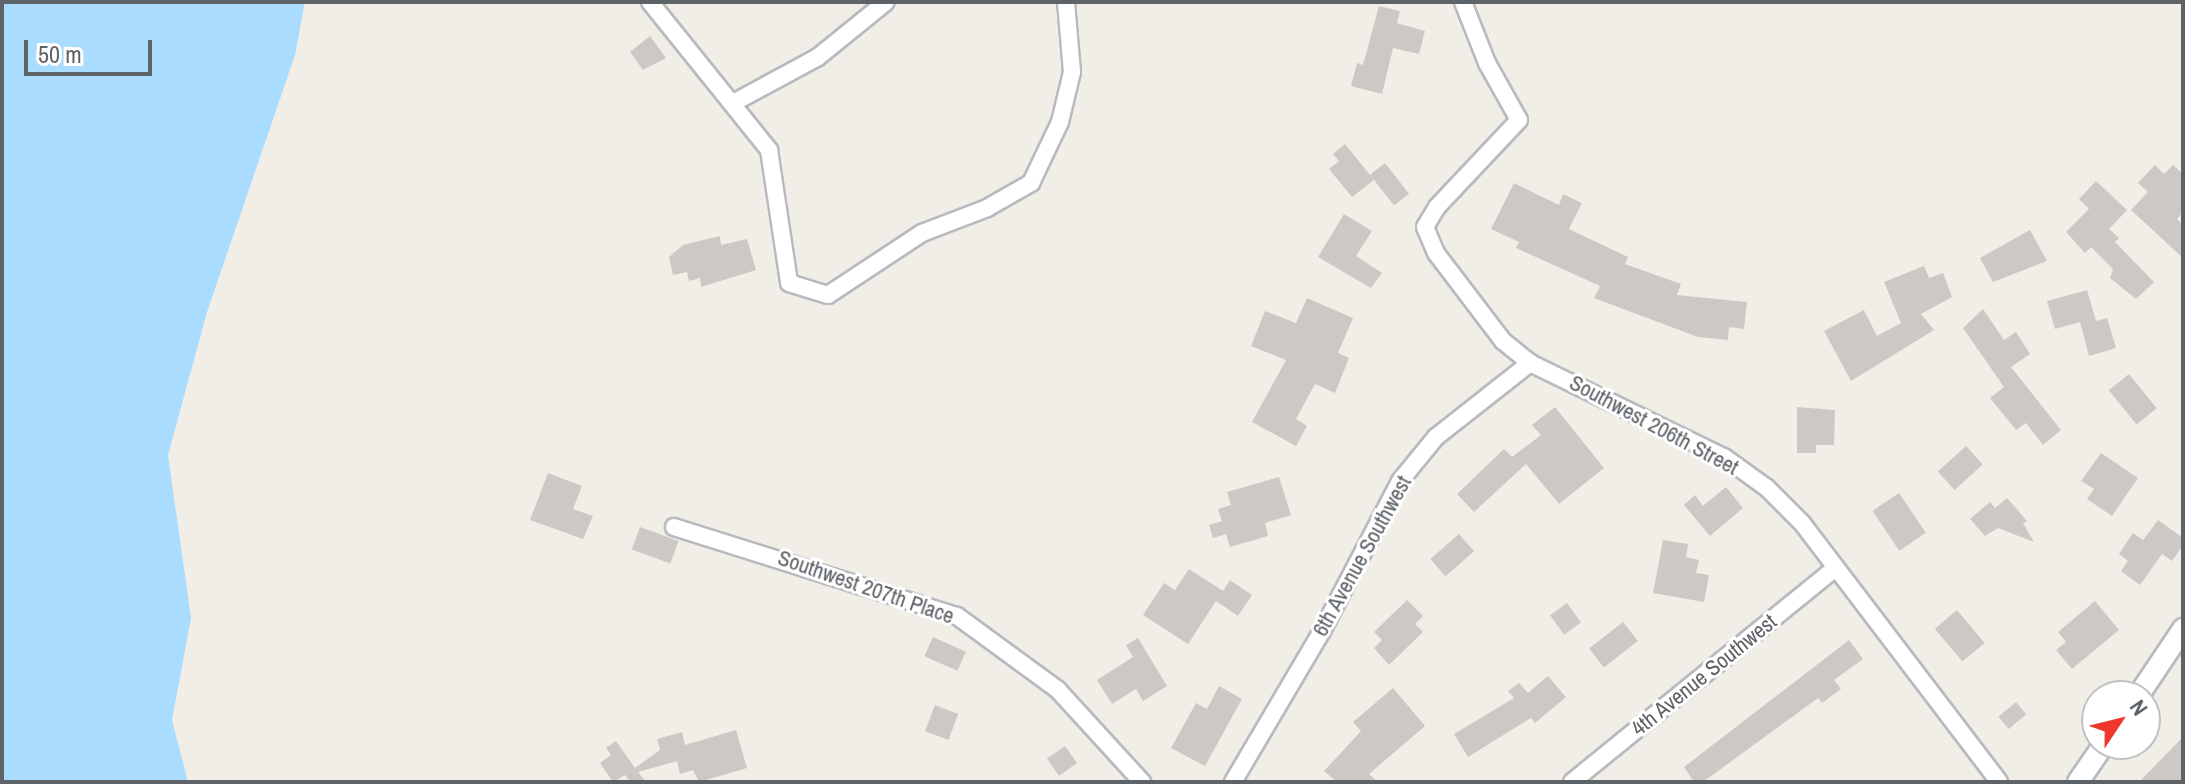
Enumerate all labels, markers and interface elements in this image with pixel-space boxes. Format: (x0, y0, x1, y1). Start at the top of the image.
scale bar (28, 24, 156, 74)
text: 50 m (38, 38, 82, 70)
street label: Southwest 206th Street (1565, 369, 1743, 481)
street label: 6th Avenue Southwest (1307, 471, 1417, 641)
street label: Southwest 207th Place (774, 544, 958, 630)
street label: 4th Avenue Southwest (1626, 608, 1782, 742)
north arrow (2081, 680, 2161, 760)
text: N (2123, 693, 2155, 721)

